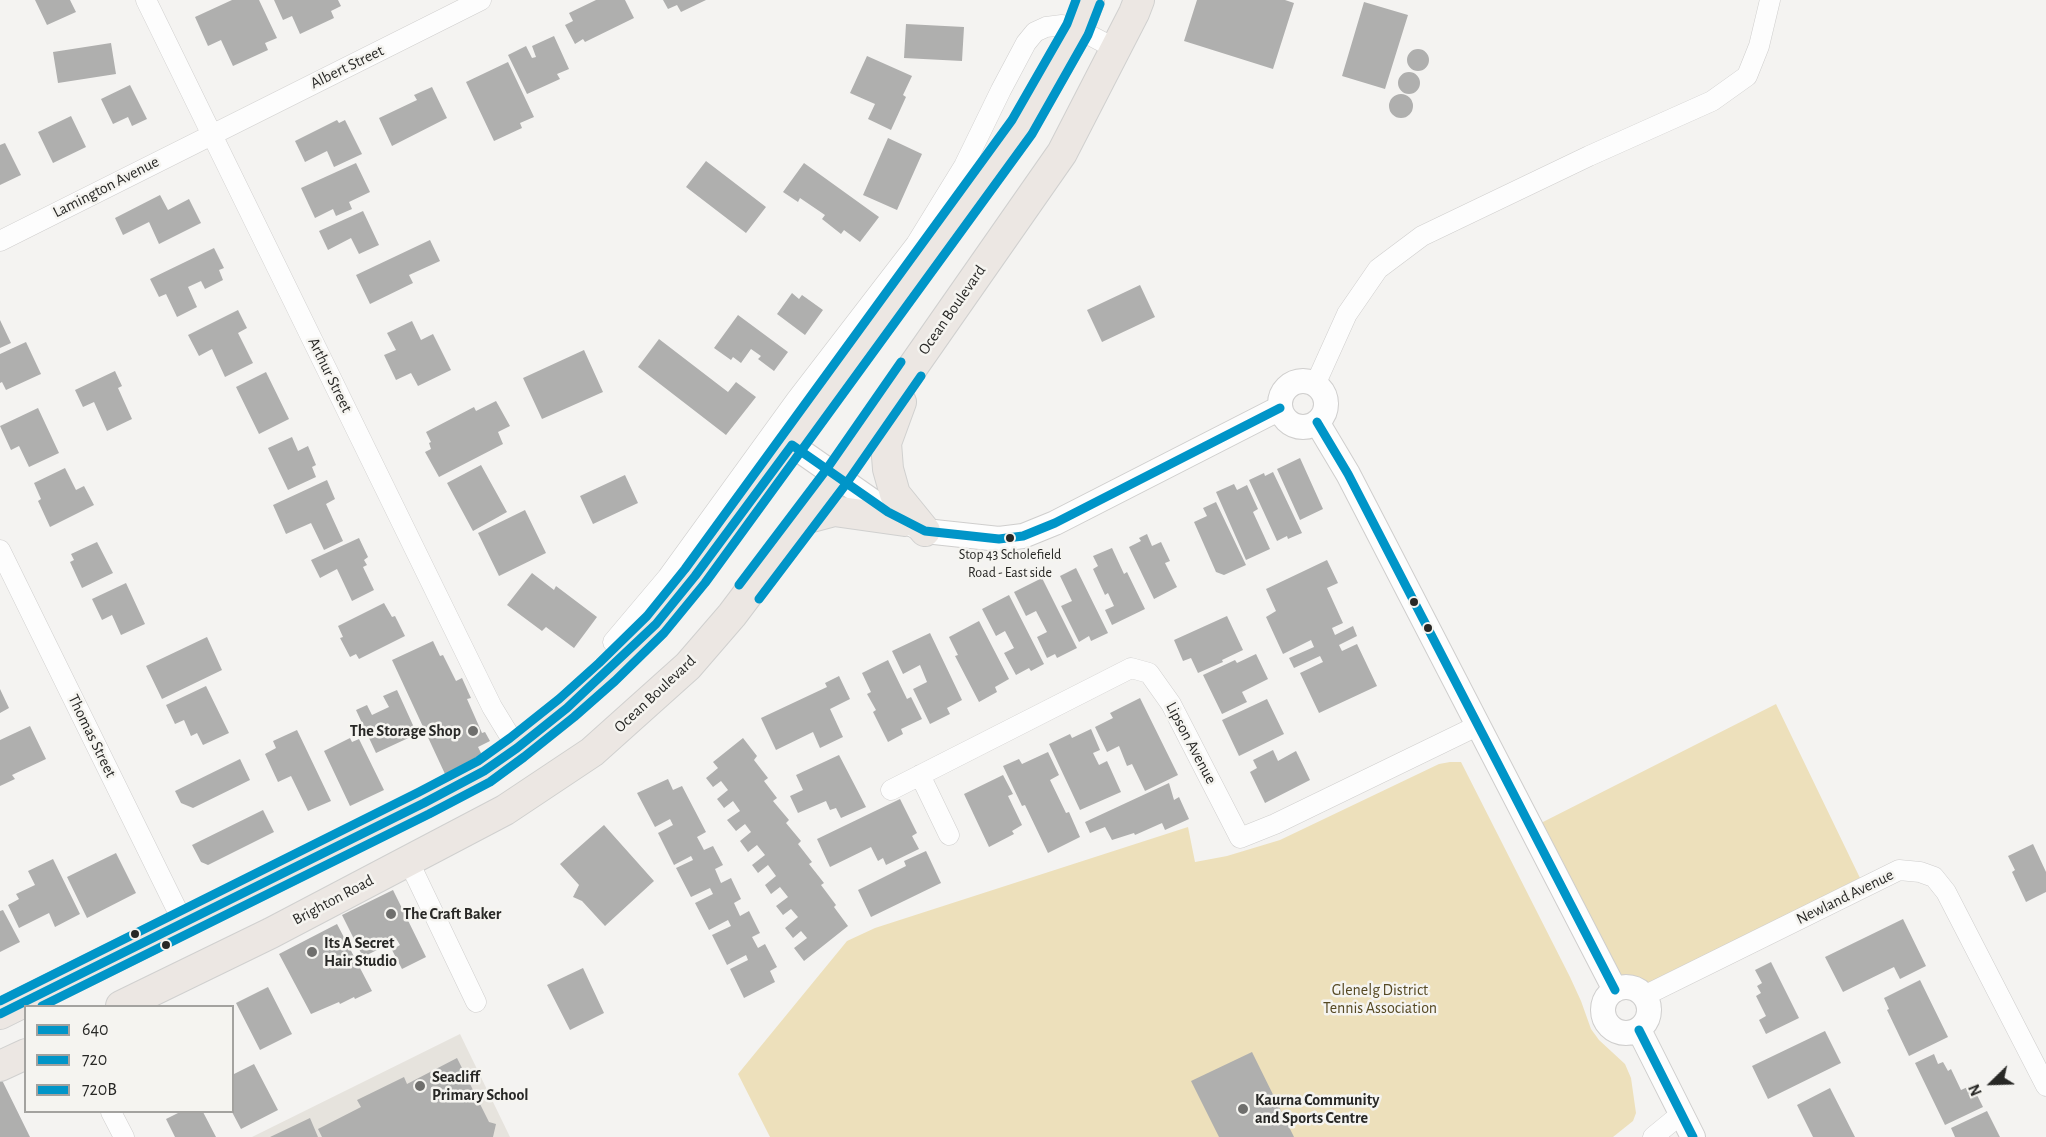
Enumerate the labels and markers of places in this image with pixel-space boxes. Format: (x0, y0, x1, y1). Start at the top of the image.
marker: Stop 43 Scholefield Road - East side (1004, 532, 1016, 544)
place label: Stop 43 Scholefield Road - East side (959, 547, 1061, 580)
unlabelled marker (1408, 596, 1420, 608)
unlabelled marker (1422, 622, 1434, 634)
place label: The Storage Shop (350, 721, 461, 741)
marker: The Storage Shop (466, 724, 480, 738)
place label: The Craft Baker (403, 904, 501, 924)
marker: The Craft Baker (384, 907, 398, 921)
unlabelled marker (129, 928, 141, 940)
place label: Its A Secret Hair Studio (324, 933, 397, 971)
unlabelled marker (160, 939, 172, 951)
marker: Its A Secret Hair Studio (305, 945, 319, 959)
place label: Seacliff Primary School (432, 1067, 529, 1105)
marker: Seacliff Primary School (413, 1079, 427, 1093)
place label: Kaurna Community and Sports Centre (1255, 1090, 1379, 1128)
marker: Kaurna Community and Sports Centre (1236, 1102, 1250, 1116)

